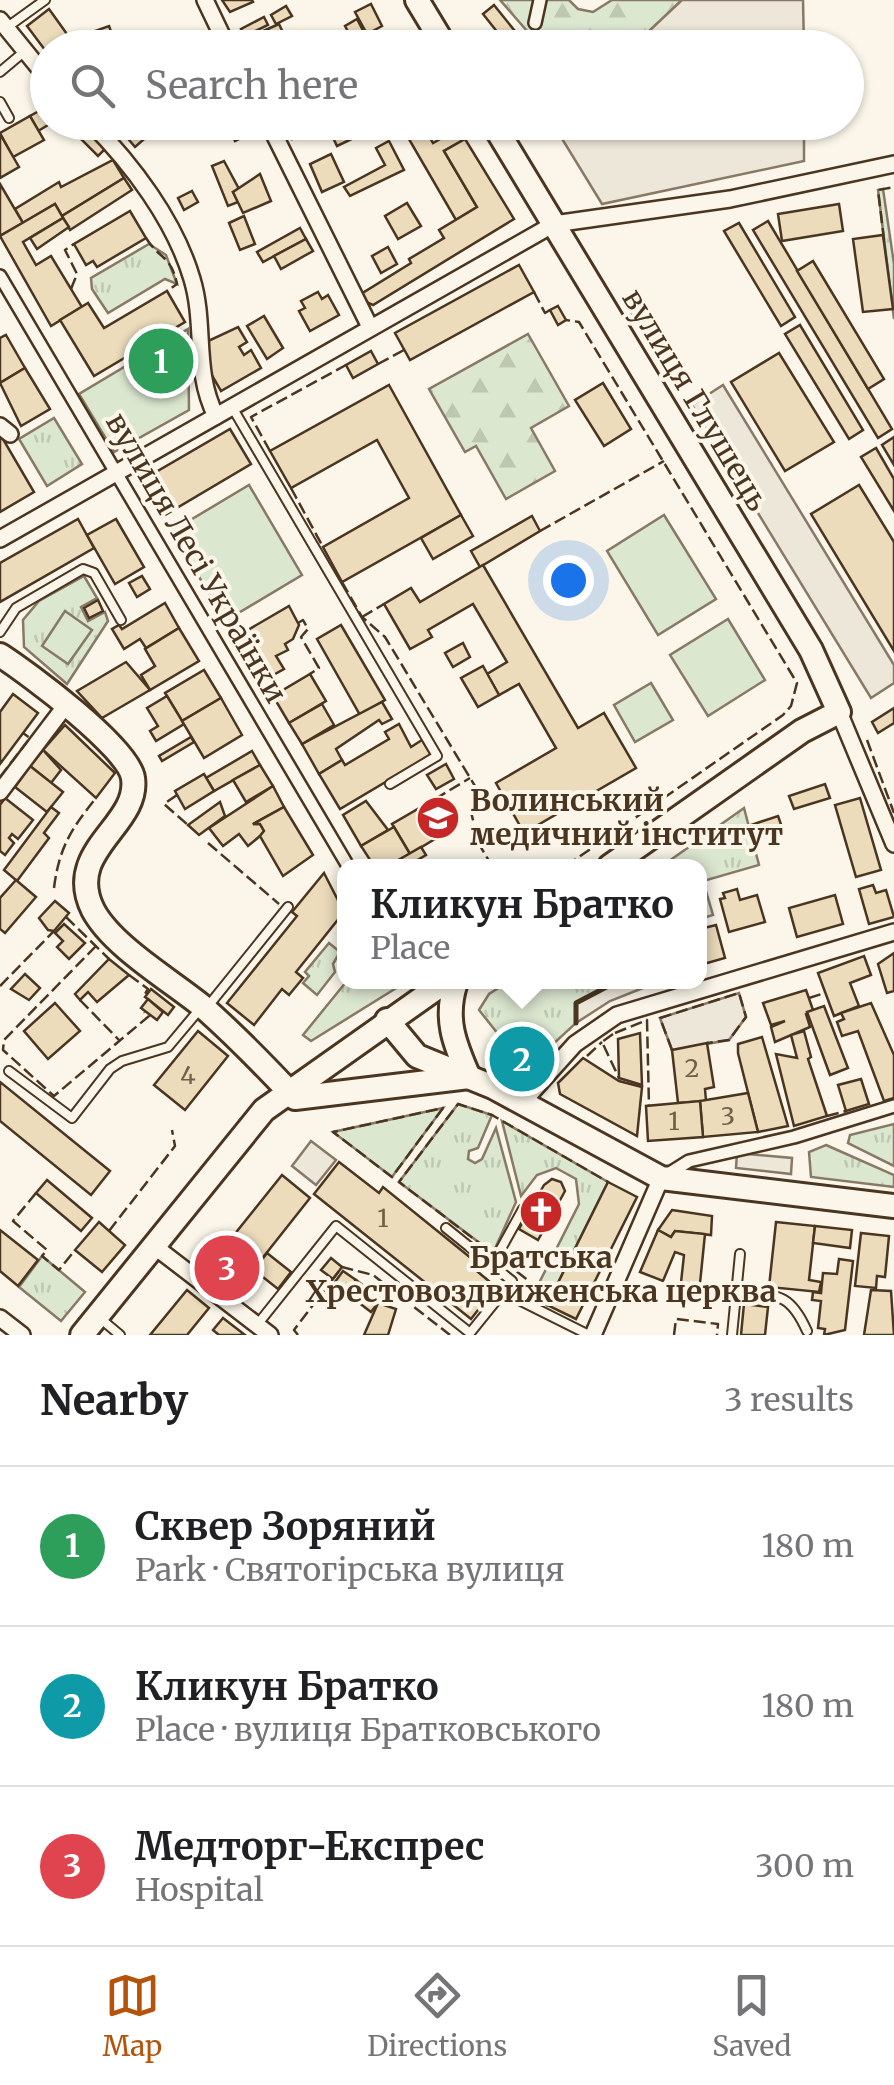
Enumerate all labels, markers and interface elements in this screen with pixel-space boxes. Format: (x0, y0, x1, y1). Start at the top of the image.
search box (30, 30, 864, 140)
icon: search (65, 58, 120, 113)
text: Search here (145, 62, 358, 109)
street label: вулиця Глушець (615, 281, 777, 518)
pin: 1 (128, 324, 194, 398)
street label: вулиця Лесі Українки (98, 406, 296, 709)
your location (543, 555, 594, 606)
place label: Волинський медичний інститут (470, 781, 783, 853)
school or university icon: Волинський медичний інститут (415, 795, 461, 841)
popup (337, 859, 707, 989)
text: Кликун Братко (370, 881, 674, 928)
text: Place (370, 928, 450, 968)
pin: 2 (490, 1022, 554, 1096)
house number: 2 (685, 1052, 699, 1084)
house number: 4 (180, 1059, 196, 1091)
house number: 3 (721, 1100, 735, 1132)
house number: 1 (668, 1105, 680, 1137)
church icon: Братська Хрестовоздвиженська церква (518, 1189, 564, 1235)
house number: 1 (377, 1202, 389, 1234)
pin: 3 (194, 1230, 260, 1306)
place label: Братська Хрестовоздвиженська церква (305, 1238, 777, 1310)
text: Nearby (40, 1374, 188, 1426)
text: 3 results (724, 1380, 854, 1420)
text: Сквер Зоряний (135, 1503, 436, 1550)
text: 1 (65, 1526, 80, 1566)
text: 180 m (762, 1526, 854, 1566)
text: Park · Святогірська вулиця (135, 1550, 565, 1590)
text: Кликун Братко (135, 1663, 439, 1710)
text: 2 (63, 1686, 82, 1726)
text: 180 m (762, 1686, 854, 1726)
text: Place · вулиця Братковського (135, 1710, 601, 1750)
text: Медторг-Експрес (135, 1823, 484, 1870)
text: 3 (63, 1846, 82, 1886)
text: 300 m (755, 1846, 854, 1886)
text: Hospital (135, 1870, 264, 1910)
tab: Map (102, 1968, 162, 2064)
tab: Directions (367, 1968, 507, 2064)
tab: Saved (712, 1968, 791, 2064)

